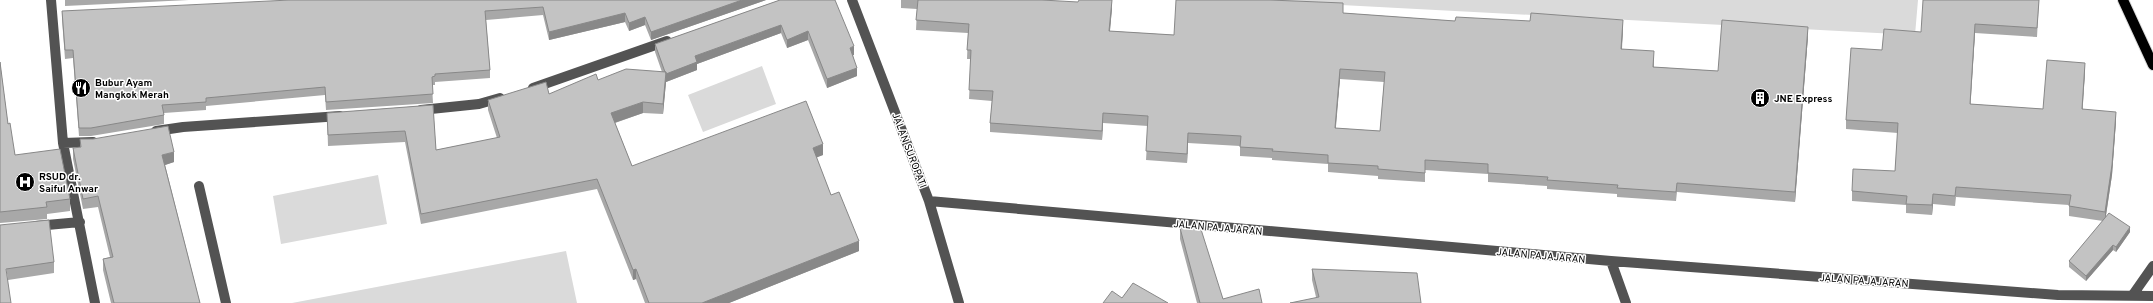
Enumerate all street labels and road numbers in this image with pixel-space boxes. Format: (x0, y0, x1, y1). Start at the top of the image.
street label: JALAN SUROPATI (888, 111, 929, 190)
street label: JALAN PAJAJARAN (1173, 218, 1263, 239)
street label: JALAN PAJAJARAN (1496, 246, 1586, 267)
street label: JALAN PAJAJARAN (1819, 272, 1909, 291)

